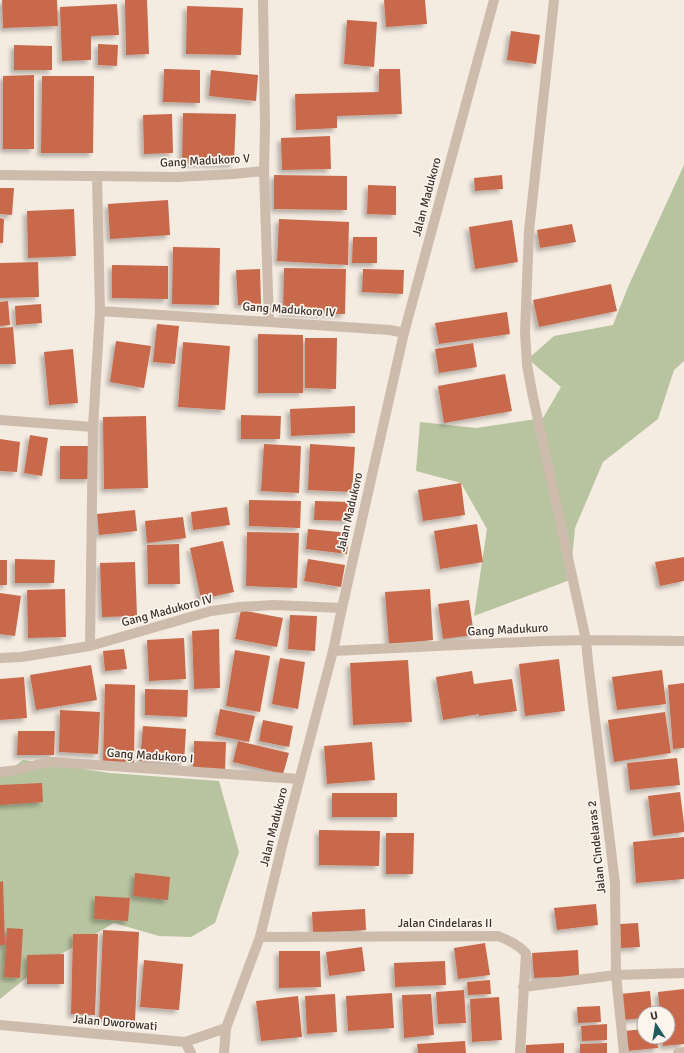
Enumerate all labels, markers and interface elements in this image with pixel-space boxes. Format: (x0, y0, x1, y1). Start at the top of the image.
street label: Gang Madukoro V (160, 151, 250, 171)
street label: Jalan Madukoro (409, 156, 445, 238)
street label: Gang Madukoro IV (242, 299, 336, 321)
street label: Jalan Madukoro (334, 471, 366, 553)
street label: Gang Madukoro IV (120, 592, 214, 630)
street label: Gang Madukuro (467, 620, 549, 640)
street label: Gang Madukoro I (106, 745, 194, 767)
street label: Jalan Madukoro (257, 786, 291, 868)
street label: Jalan Cindelaras 2 (585, 800, 609, 894)
street label: Jalan Cindelaras II (398, 916, 492, 931)
north arrow (636, 1005, 676, 1045)
text: U (649, 1009, 659, 1023)
street label: Jalan Dworowati (72, 1012, 158, 1034)

